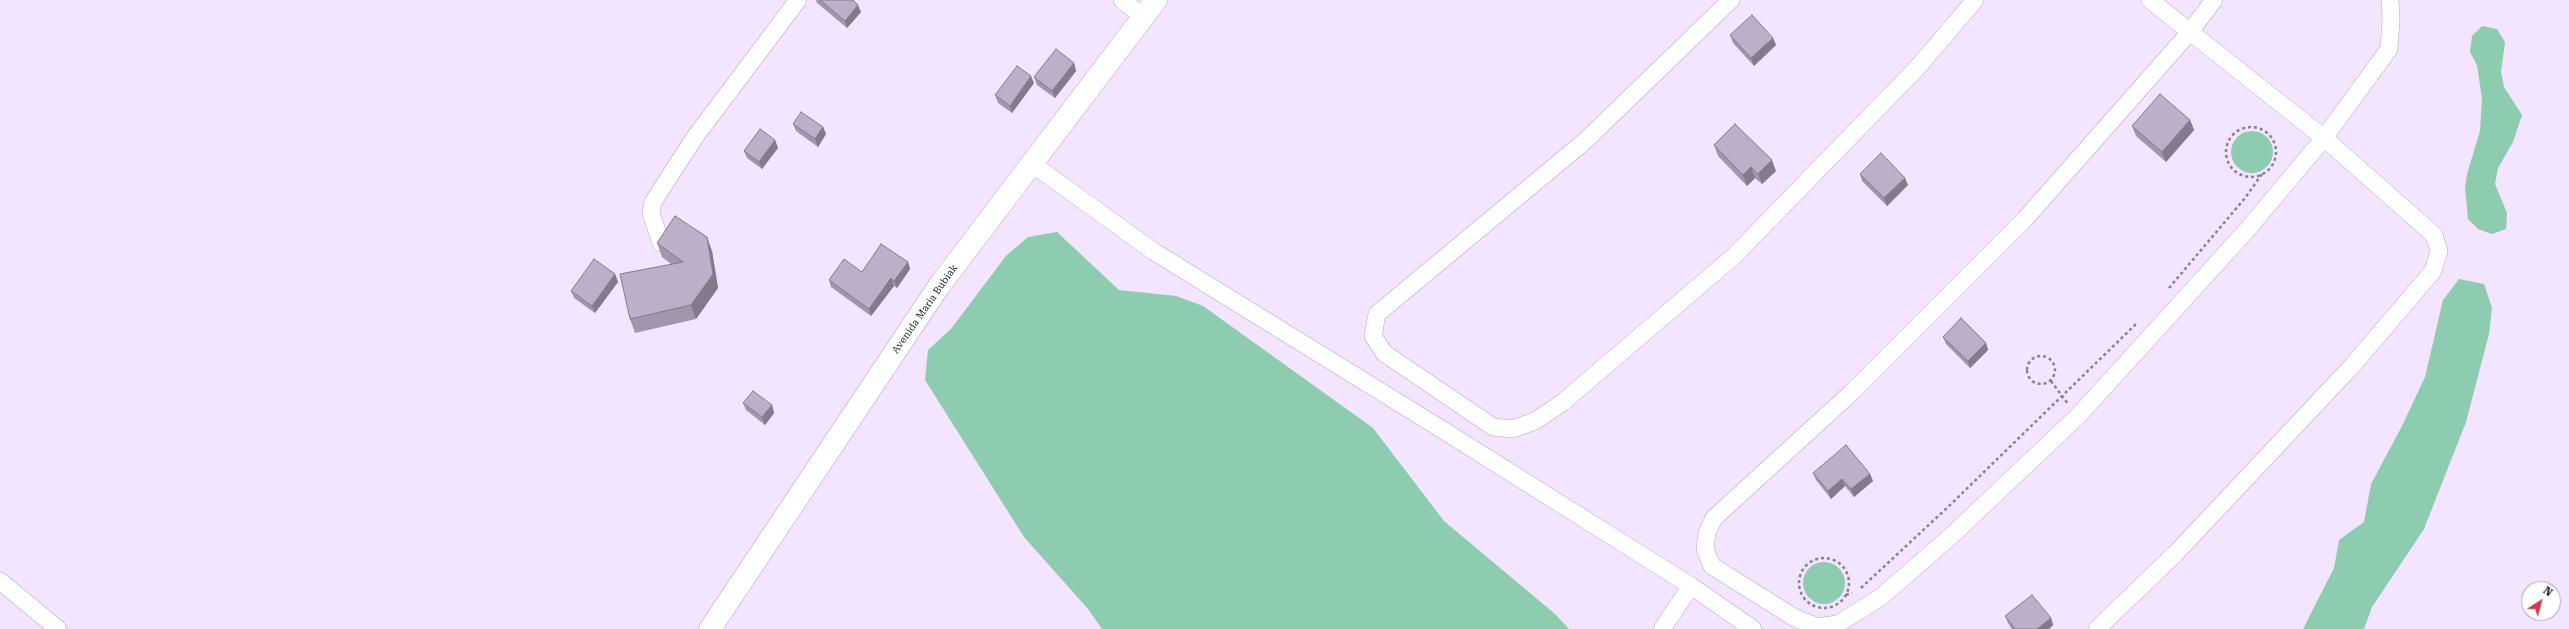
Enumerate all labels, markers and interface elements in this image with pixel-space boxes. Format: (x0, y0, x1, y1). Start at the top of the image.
street label: Avenida Maria Bubiak (890, 262, 960, 356)
north arrow (2521, 581, 2561, 621)
text: N (2541, 584, 2555, 599)

